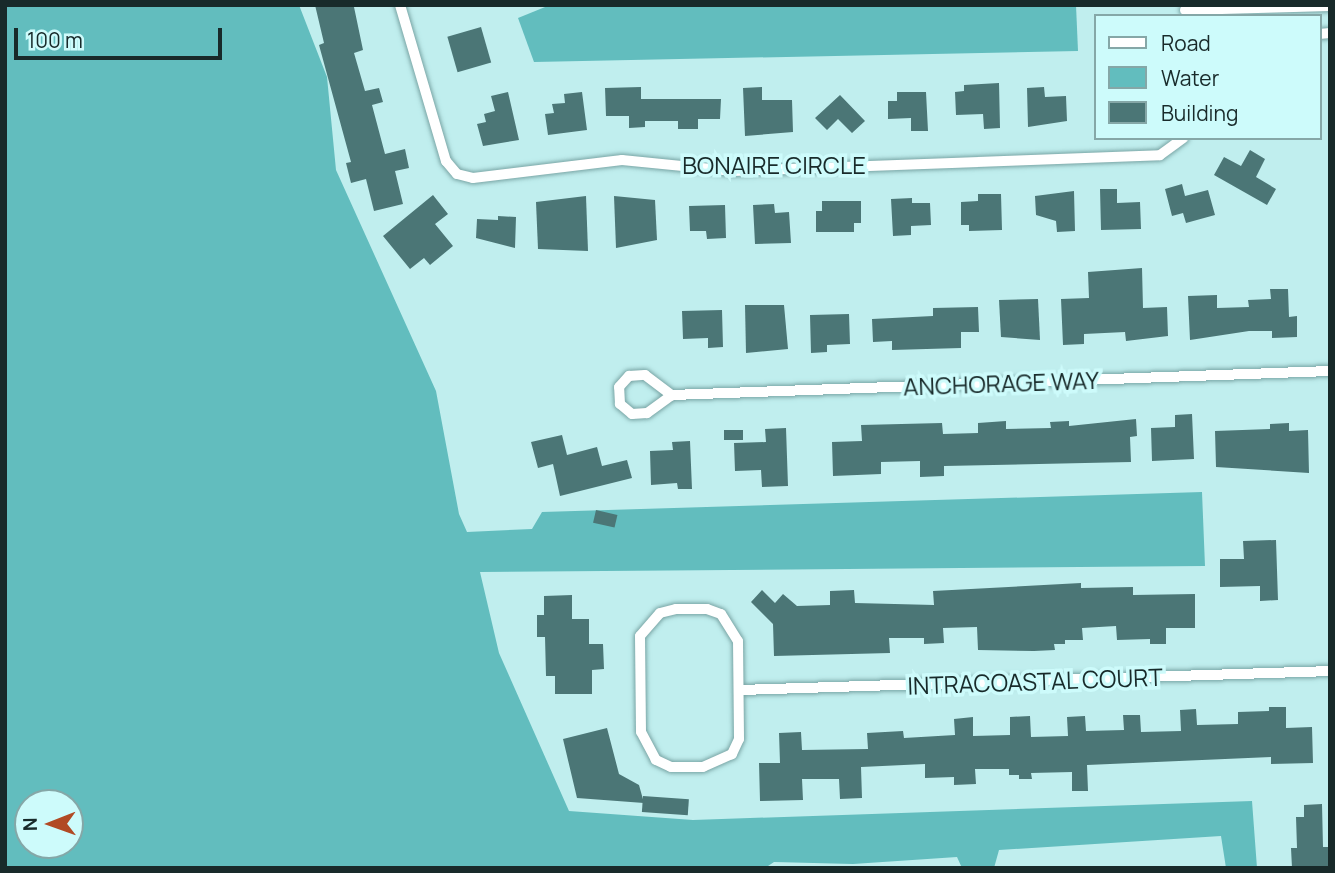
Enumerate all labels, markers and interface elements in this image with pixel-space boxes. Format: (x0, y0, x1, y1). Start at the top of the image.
scale bar (18, 14, 226, 58)
legend (1094, 14, 1321, 140)
text: 100 m (27, 26, 83, 54)
text: Road (1161, 29, 1211, 57)
text: Water (1161, 64, 1219, 92)
text: Building (1161, 99, 1238, 127)
street label: BONAIRE CIRCLE (682, 151, 866, 179)
street label: ANCHORAGE WAY (903, 365, 1099, 401)
street label: INTRACOASTAL COURT (906, 662, 1164, 700)
north arrow (14, 789, 84, 859)
text: N (17, 817, 43, 831)

